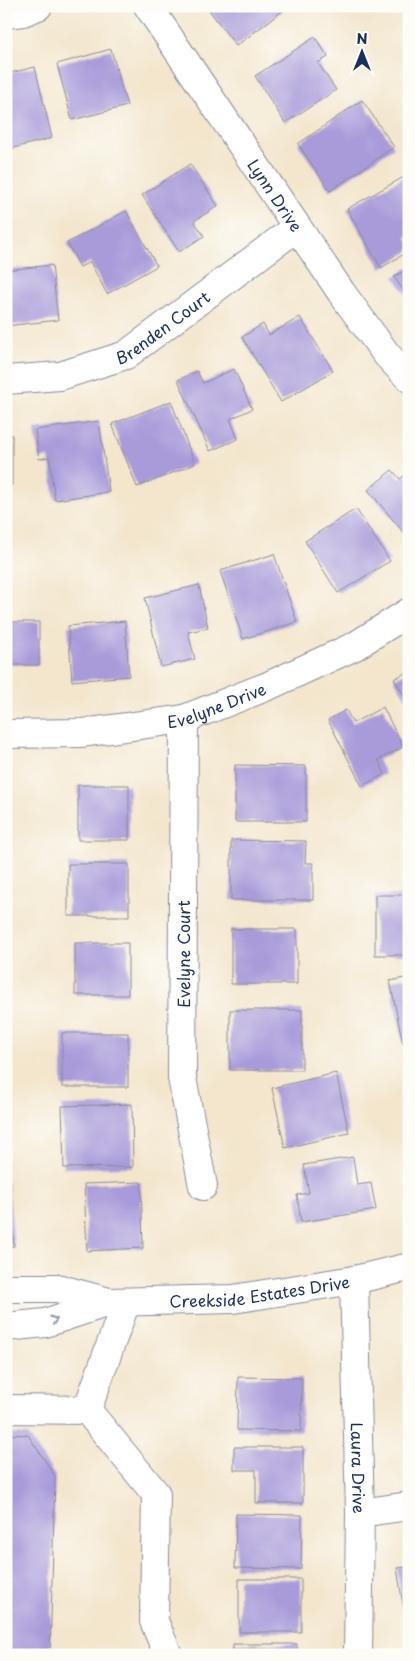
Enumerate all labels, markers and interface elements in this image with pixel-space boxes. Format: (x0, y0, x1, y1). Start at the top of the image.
north arrow (338, 28, 388, 78)
text: N (356, 28, 368, 49)
street label: Lynn Drive (242, 154, 309, 236)
street label: Brenden Court (113, 284, 215, 370)
street label: Evelyne Drive (166, 676, 270, 733)
street label: Evelyne Court (171, 900, 195, 1008)
street label: Creekside Estates Drive (169, 1269, 351, 1313)
one-way arrow (50, 1316, 58, 1326)
street label: Laura Drive (346, 1422, 372, 1514)

